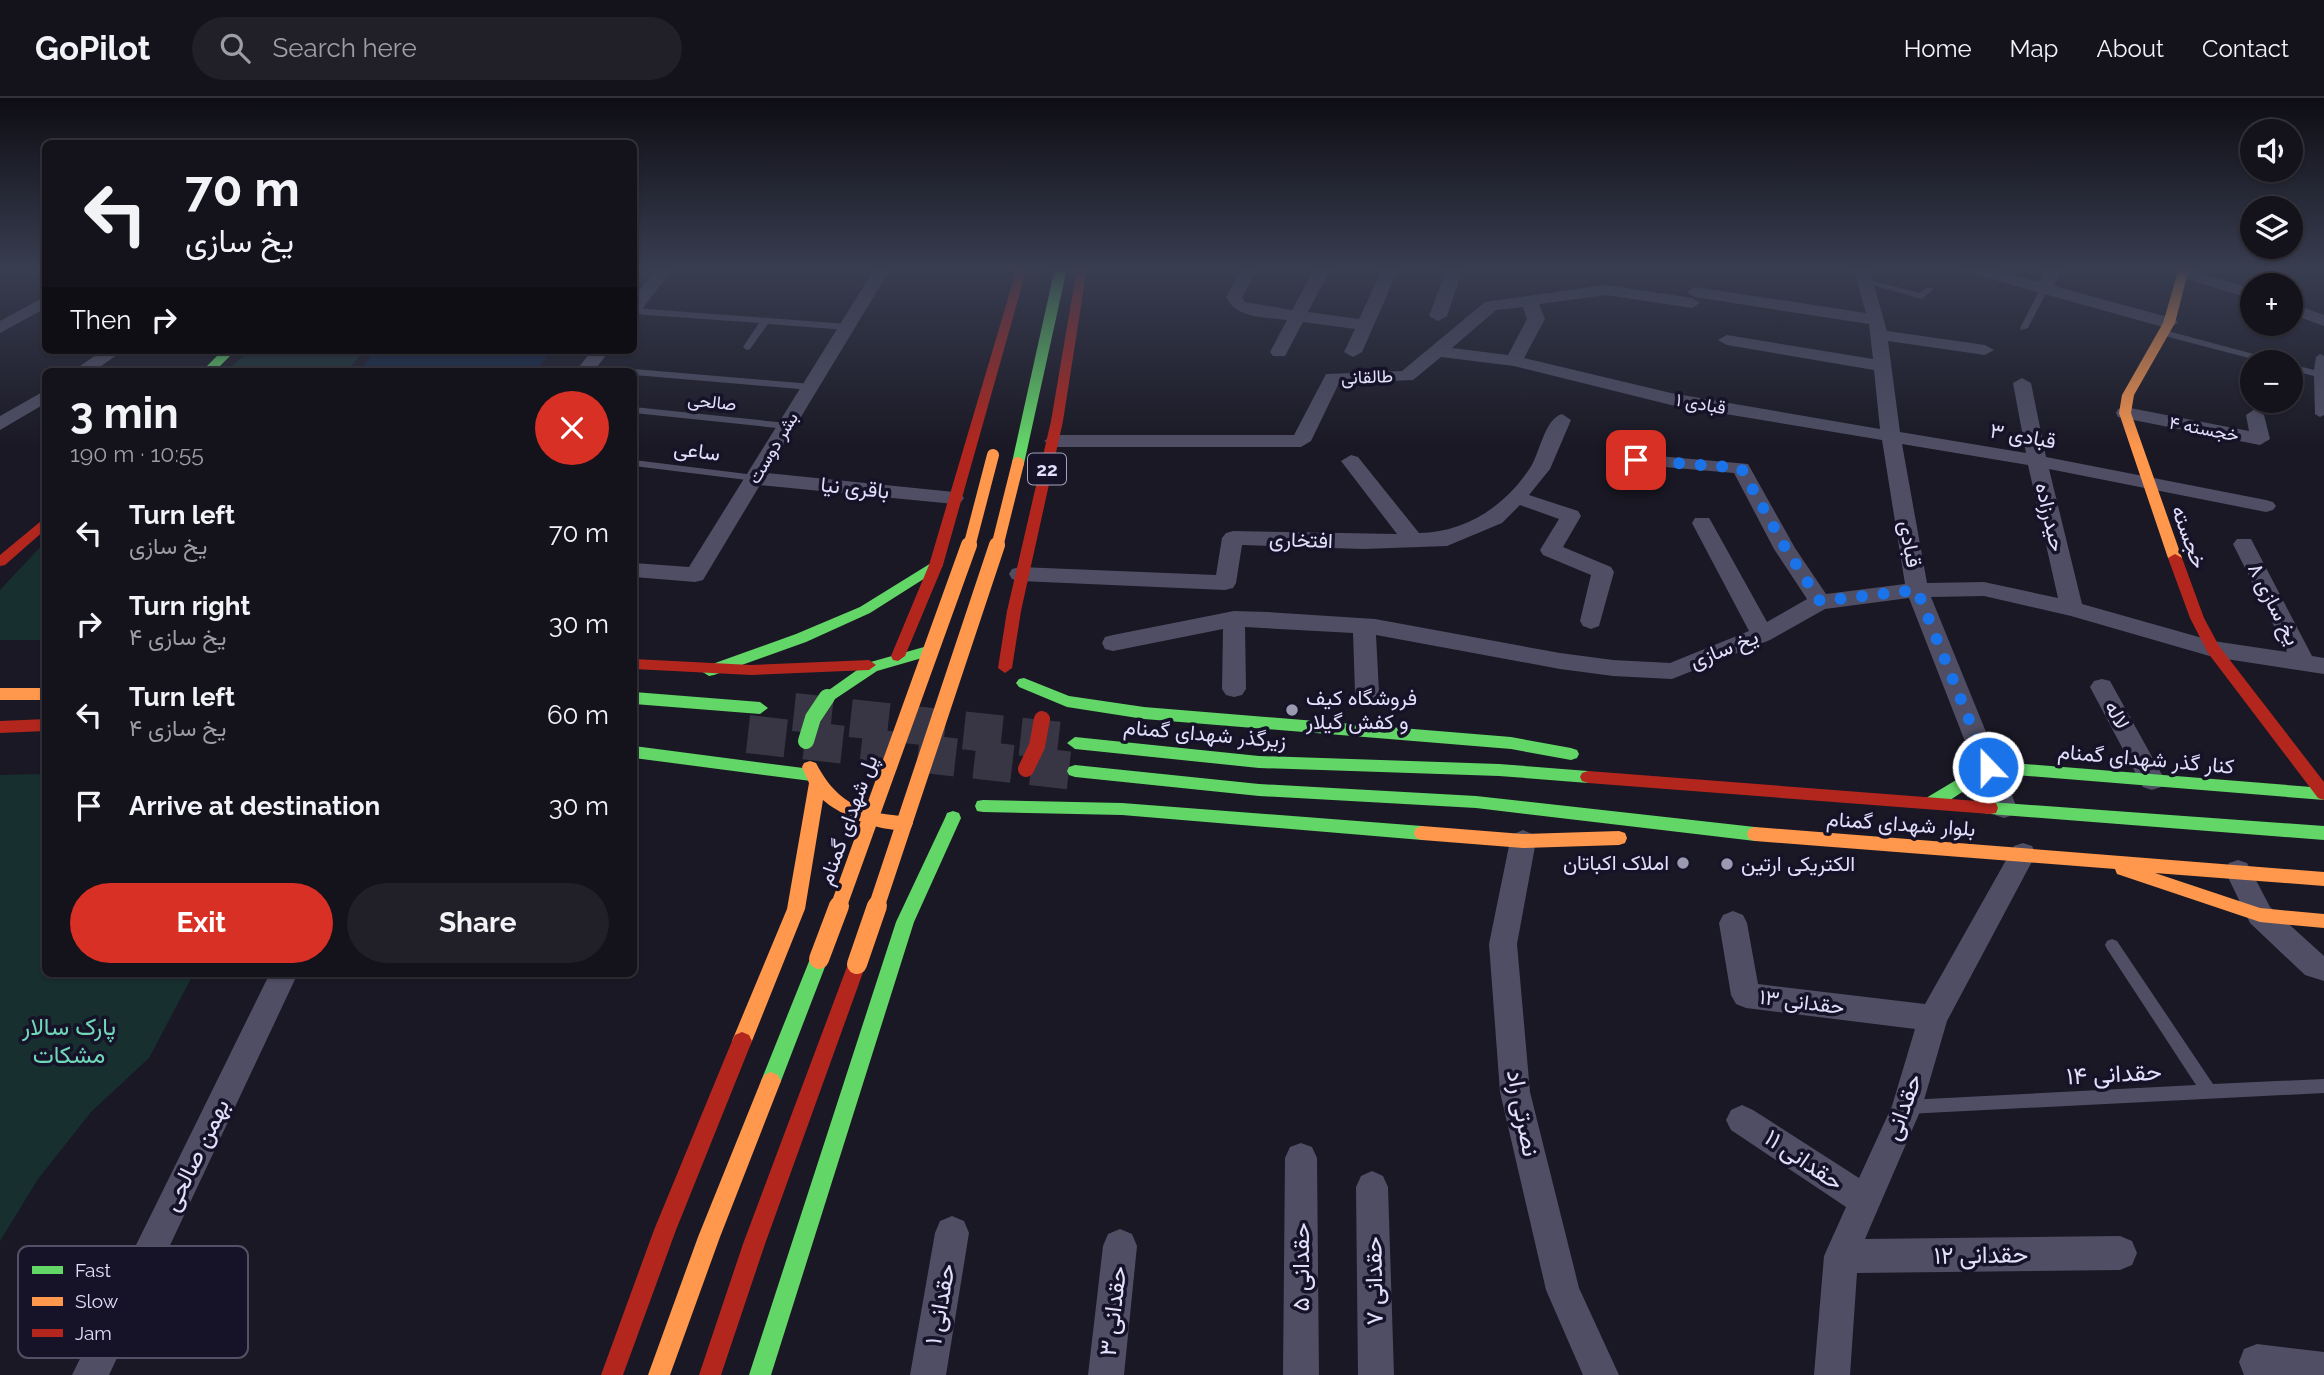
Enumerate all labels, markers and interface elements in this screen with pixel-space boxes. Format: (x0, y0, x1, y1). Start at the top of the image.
search box (192, 17, 682, 80)
text: GoPilot (35, 29, 150, 68)
icon: search (216, 29, 254, 67)
text: Search here (272, 33, 417, 63)
text: Home (1904, 34, 1972, 63)
text: Map (2010, 34, 2058, 63)
text: About (2096, 34, 2164, 63)
text: Contact (2202, 34, 2289, 63)
map controls (2240, 119, 2303, 413)
button: sound (2240, 119, 2303, 182)
text: 70 m (185, 160, 300, 217)
icon: left (70, 168, 161, 259)
button: layers (2240, 196, 2303, 259)
text: یخ سازی (185, 222, 294, 259)
button: + (2240, 273, 2303, 336)
icon: right (145, 301, 183, 339)
text: Then (70, 305, 131, 335)
button: − (2240, 350, 2303, 413)
street label: طالقانی (1341, 365, 1393, 389)
text: 3 min (70, 389, 179, 438)
street label: صالحی (687, 389, 737, 415)
street label: قبادی ۱ (1674, 389, 1728, 419)
button: close (535, 391, 609, 465)
street label: بشر دوست (743, 408, 803, 488)
street label: خجسته ۴ (2167, 411, 2241, 446)
street label: قبادی ۳ (1988, 417, 2058, 454)
pin (1606, 430, 1666, 490)
street label: ساعی (672, 435, 722, 466)
text: 190 m · 10:55 (70, 440, 204, 467)
icon: arrive (1617, 441, 1655, 479)
road number: 22 (1028, 454, 1066, 484)
street label: باقری نیا (819, 471, 891, 505)
street label: حیدرزاده (2029, 480, 2071, 554)
text: Turn left (129, 500, 235, 530)
street label: خجسته (2167, 502, 2212, 572)
icon: left (70, 514, 108, 552)
text: 70 m (549, 518, 609, 548)
street label: قبادی (1894, 518, 1927, 569)
street label: افتخاری (1269, 526, 1333, 554)
text: یخ سازی (129, 532, 207, 559)
street label: یخ سازی ۸ (2241, 558, 2306, 650)
text: Turn right (129, 591, 250, 621)
icon: right (70, 605, 108, 643)
text: 30 m (549, 609, 609, 639)
text: یخ سازی ۴ (129, 623, 226, 650)
street label: یخ سازی (1686, 624, 1762, 675)
text: Turn left (129, 682, 235, 712)
place label: فروشگاه کیف و کفش گیلار (1305, 685, 1417, 735)
icon: left (70, 696, 108, 734)
street label: لاله (2100, 696, 2135, 733)
text: 60 m (547, 700, 609, 730)
marker: فروشگاه کیف و کفش گیلار (1284, 702, 1300, 718)
text: یخ سازی ۴ (129, 714, 226, 741)
street label: زیرگذر شهدای گمنام (1122, 714, 1287, 755)
position arrow (1951, 730, 2025, 804)
street label: کنار گذر شهدای گمنام (2057, 738, 2235, 781)
street label: پل شهدای گمنام (812, 751, 884, 889)
icon: arrive (70, 787, 108, 825)
text: Arrive at destination (129, 791, 380, 821)
text: 30 m (549, 791, 609, 821)
street label: بلوار شهدای گمنام (1826, 806, 1976, 843)
place label: املاک اکباتان (1563, 850, 1669, 875)
place label: الکتریکی ارتین (1741, 851, 1855, 877)
marker: املاک اکباتان (1675, 855, 1691, 871)
marker: الکتریکی ارتین (1719, 856, 1735, 872)
button: Exit (70, 883, 333, 963)
button: Share (347, 883, 609, 963)
street label: حقدانی ۱۳ (1758, 984, 1846, 1019)
park label: پارک سالار مشکات (21, 1012, 116, 1069)
street label: حقدانی ۱۴ (2066, 1057, 2162, 1090)
street label: نصرتی راد (1500, 1067, 1546, 1159)
street label: حقدانی (1877, 1070, 1928, 1144)
street label: بهمن صالحی (156, 1094, 236, 1216)
street label: حقدانی ۱۱ (1759, 1123, 1849, 1196)
street label: حقدانی ۵ (1286, 1222, 1315, 1312)
street label: حقدانی ۷ (1358, 1236, 1389, 1326)
street label: حقدانی ۱۲ (1934, 1239, 2028, 1270)
legend (18, 1246, 248, 1358)
text: Fast (75, 1259, 111, 1281)
street label: حقدانی ۱ (918, 1261, 961, 1347)
street label: حقدانی ۳ (1093, 1264, 1132, 1358)
text: Slow (75, 1290, 119, 1312)
text: Jam (75, 1322, 112, 1344)

